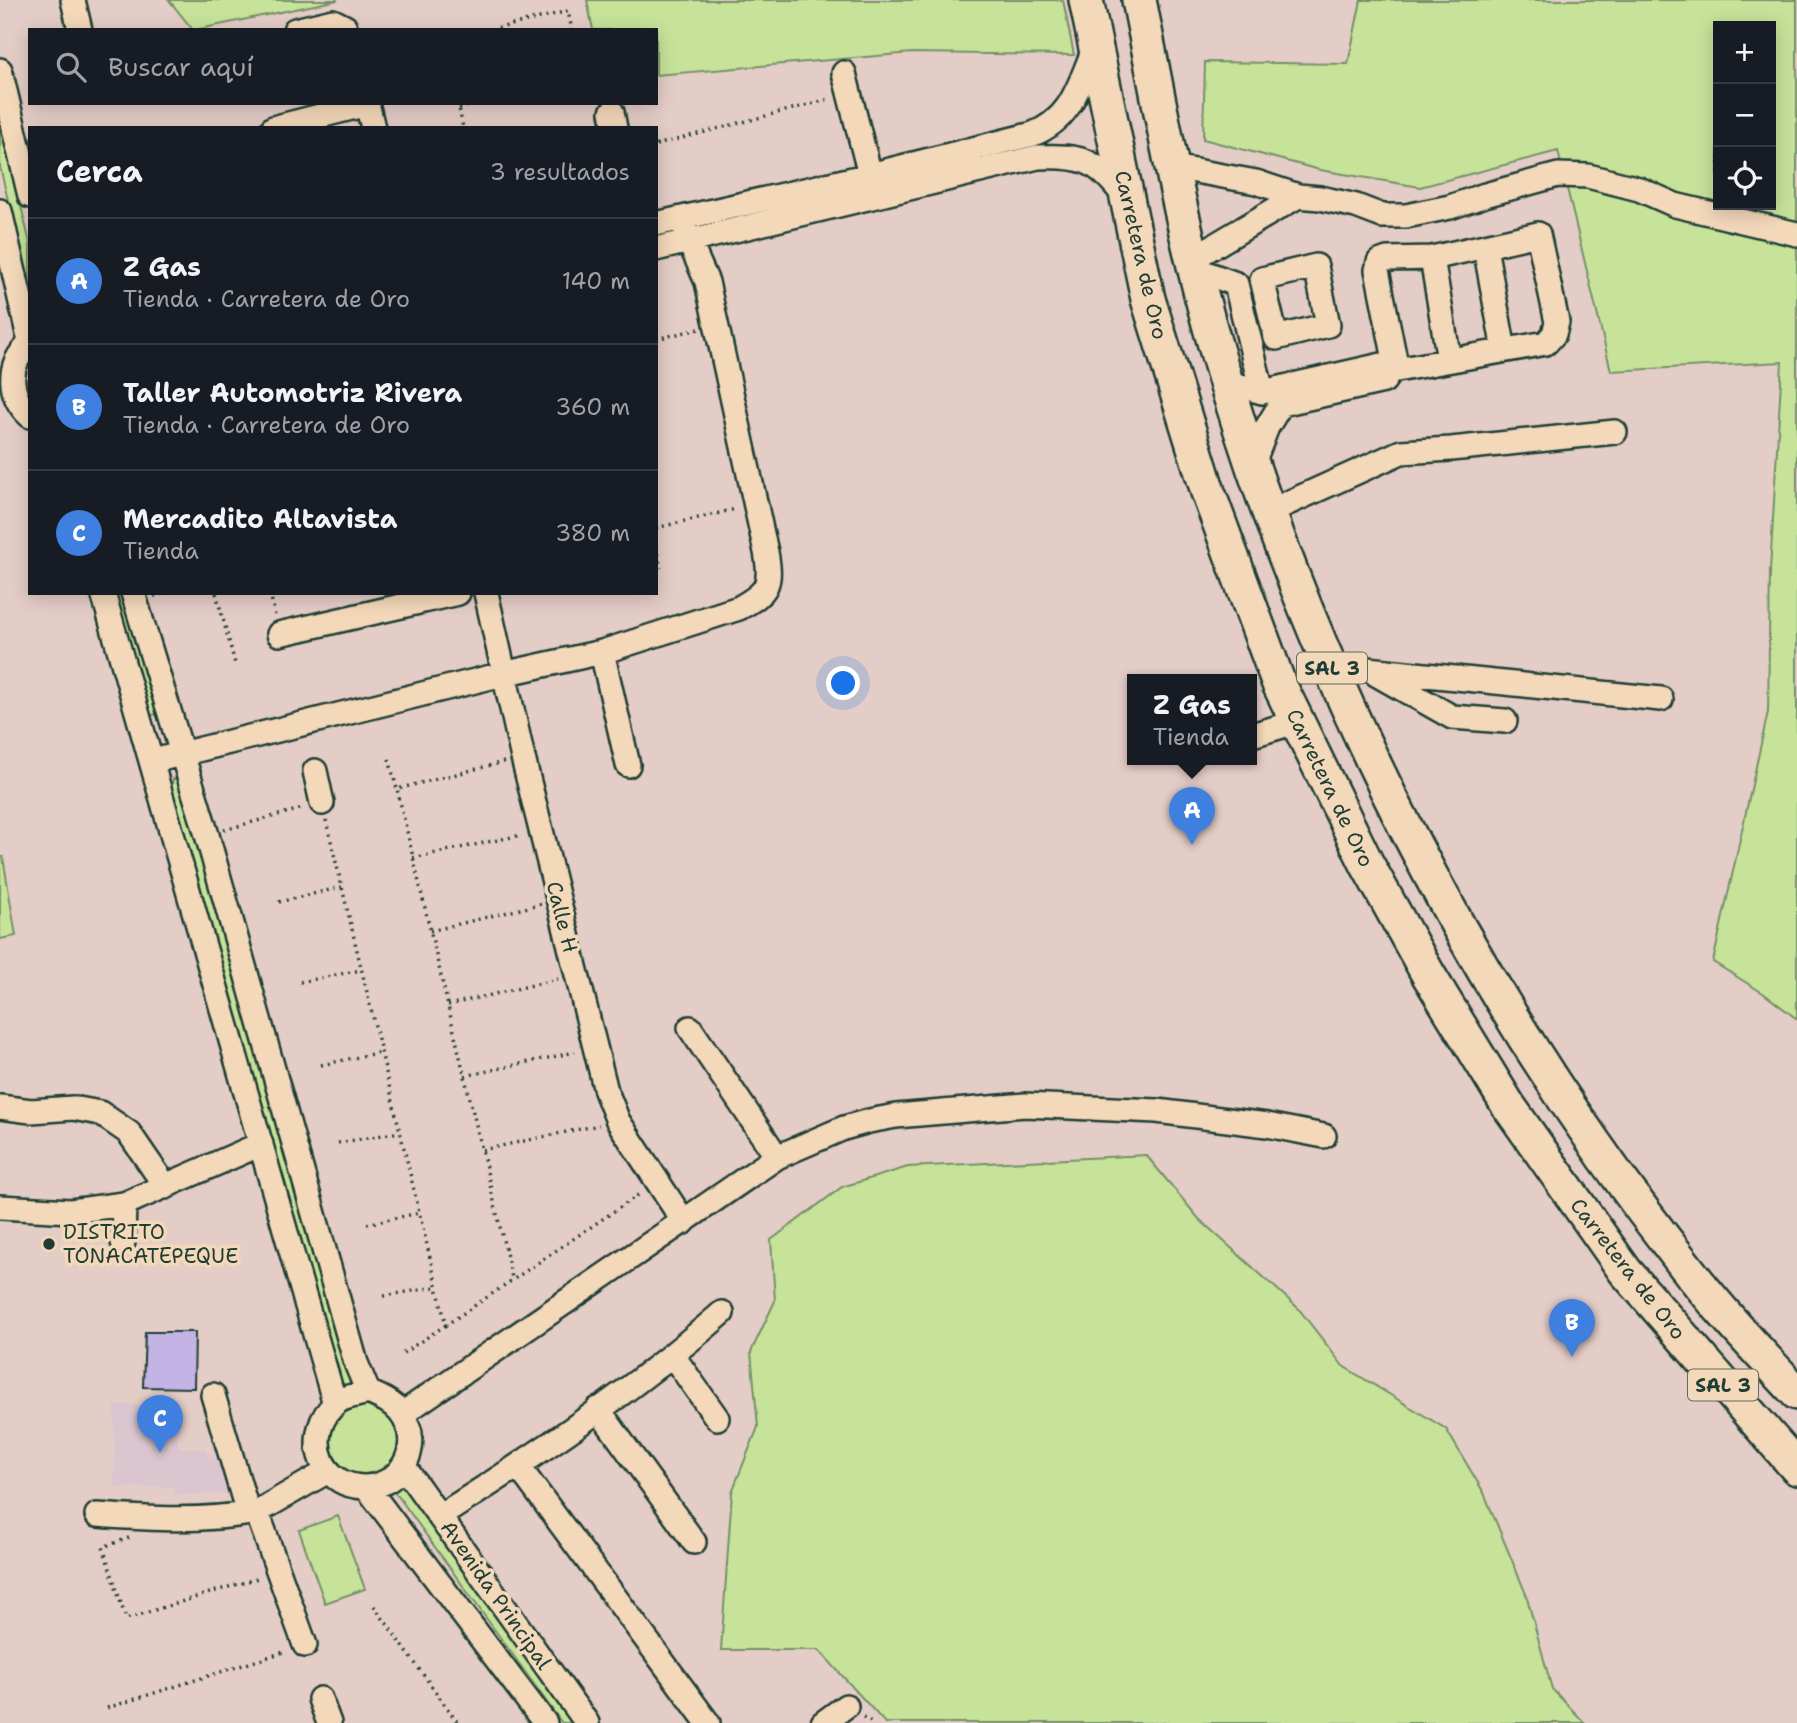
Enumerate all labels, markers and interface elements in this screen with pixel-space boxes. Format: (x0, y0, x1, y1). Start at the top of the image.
map controls (1713, 21, 1776, 210)
button: + (1713, 21, 1776, 84)
search box (28, 28, 658, 105)
icon: search (52, 48, 90, 86)
text: Buscar aquí (108, 49, 254, 84)
button: − (1713, 84, 1776, 147)
button: locate (1713, 147, 1776, 210)
text: Cerca (56, 151, 143, 192)
text: 3 resultados (490, 157, 630, 187)
street label: Carretera de Oro (1108, 168, 1174, 342)
text: Z Gas (123, 249, 201, 284)
text: A (70, 266, 88, 296)
text: 140 m (562, 266, 630, 296)
text: Tienda · Carretera de Oro (123, 284, 410, 314)
text: Taller Automotriz Rivera (123, 375, 462, 410)
text: B (72, 392, 86, 422)
text: 360 m (555, 392, 630, 422)
text: Tienda · Carretera de Oro (123, 410, 410, 440)
text: Mercadito Altavista (123, 501, 398, 536)
text: C (72, 518, 86, 548)
text: 380 m (555, 518, 630, 548)
text: Tienda (123, 536, 199, 566)
road number: SAL 3 (1297, 652, 1367, 684)
your location (826, 666, 860, 700)
popup (1127, 674, 1257, 765)
text: Z Gas (1153, 687, 1231, 722)
street label: Carretera de Oro (1280, 704, 1380, 872)
text: Tienda (1153, 722, 1229, 752)
pin: A (1169, 787, 1215, 845)
street label: Calle H (540, 878, 584, 956)
street label: Carretera de Oro (1564, 1192, 1692, 1346)
place label: DISTRITO TONACATEPEQUE (63, 1218, 238, 1270)
marker: DISTRITO TONACATEPEQUE (41, 1236, 57, 1252)
pin: B (1549, 1299, 1595, 1357)
road number: SAL 3 (1688, 1370, 1758, 1400)
pin: C (137, 1395, 183, 1453)
street label: Avenida Principal (434, 1515, 558, 1676)

